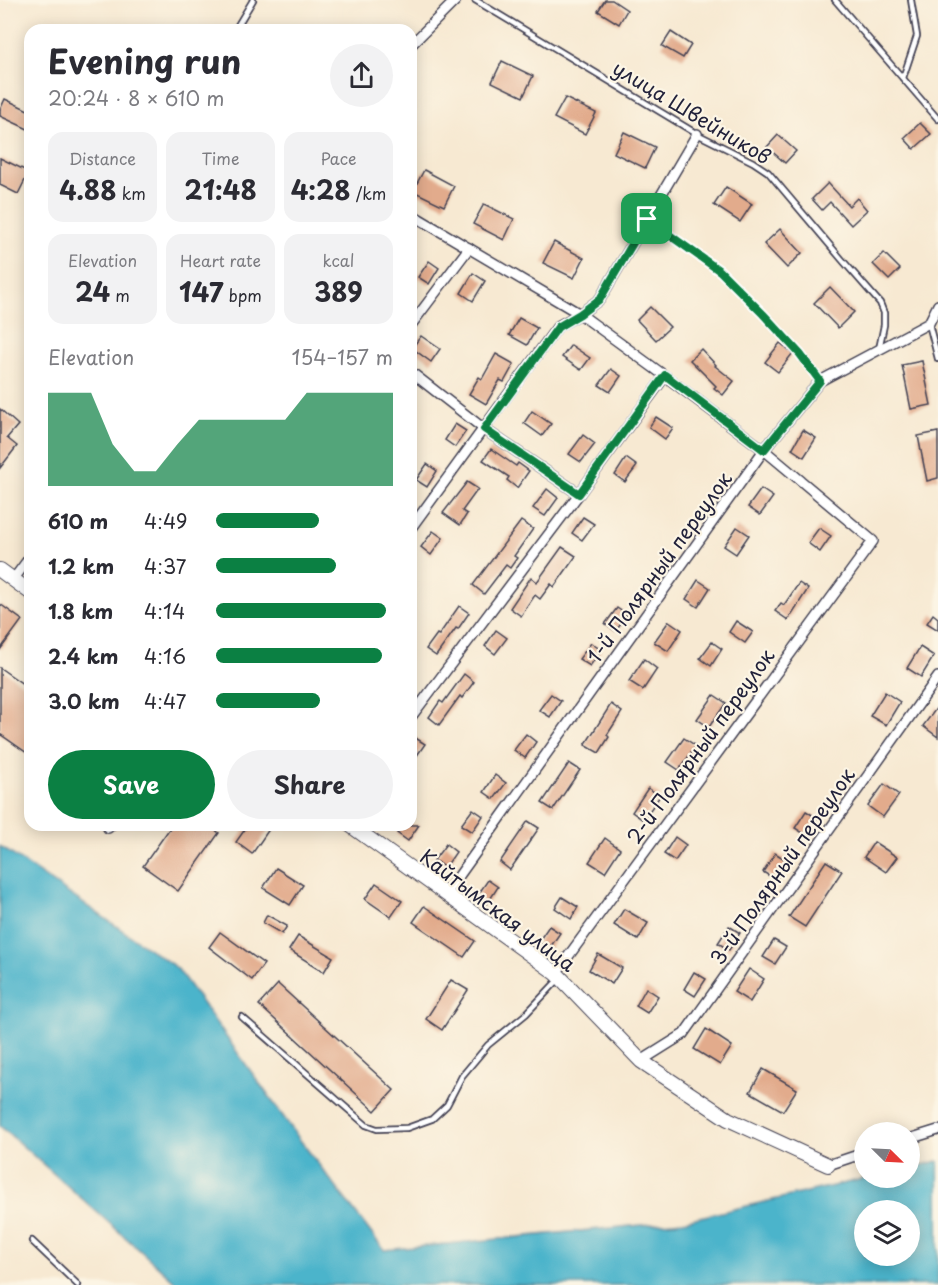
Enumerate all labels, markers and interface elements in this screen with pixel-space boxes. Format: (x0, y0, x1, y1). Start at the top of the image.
text: Evening run (48, 35, 241, 85)
button: share (330, 44, 393, 107)
street label: улица Швейников (607, 53, 777, 171)
text: 20:24 · 8 × 610 m (48, 83, 224, 113)
text: Distance (69, 146, 136, 170)
text: Time (202, 146, 239, 170)
text: Pace (320, 146, 357, 170)
text: 4.88 (59, 170, 116, 209)
text: 21:48 (184, 170, 257, 209)
text: 4:28 (291, 170, 351, 209)
text: km (116, 181, 146, 205)
text: /km (351, 181, 386, 205)
pin (621, 193, 672, 244)
icon: arrive (630, 202, 663, 235)
text: Elevation (68, 248, 137, 272)
text: Heart rate (180, 248, 261, 272)
text: kcal (323, 248, 354, 272)
text: 24 (75, 272, 110, 311)
text: 147 (179, 272, 224, 311)
text: 389 (314, 272, 363, 311)
text: m (110, 283, 130, 307)
text: bpm (224, 283, 262, 307)
text: Elevation (48, 342, 134, 372)
text: 154–157 m (292, 342, 393, 372)
street label: 1-й Полярный переулок (579, 465, 739, 669)
text: 610 m (48, 506, 108, 536)
text: 4:49 (144, 506, 187, 536)
text: 1.2 km (48, 551, 114, 581)
text: 4:37 (144, 551, 186, 581)
text: 1.8 km (48, 596, 113, 626)
text: 4:14 (144, 596, 185, 626)
text: 2.4 km (48, 641, 118, 671)
text: 4:16 (144, 641, 186, 671)
street label: 2-й Полярный переулок (619, 642, 781, 850)
text: 3.0 km (48, 686, 120, 716)
text: 4:47 (144, 686, 186, 716)
button: Save (48, 750, 215, 819)
button: Share (227, 750, 393, 819)
street label: 3-й Полярный переулок (703, 761, 862, 971)
street label: Кайтымская улица (414, 842, 582, 979)
north arrow (854, 1122, 920, 1188)
map controls (854, 1122, 920, 1266)
button: layers (854, 1200, 920, 1266)

